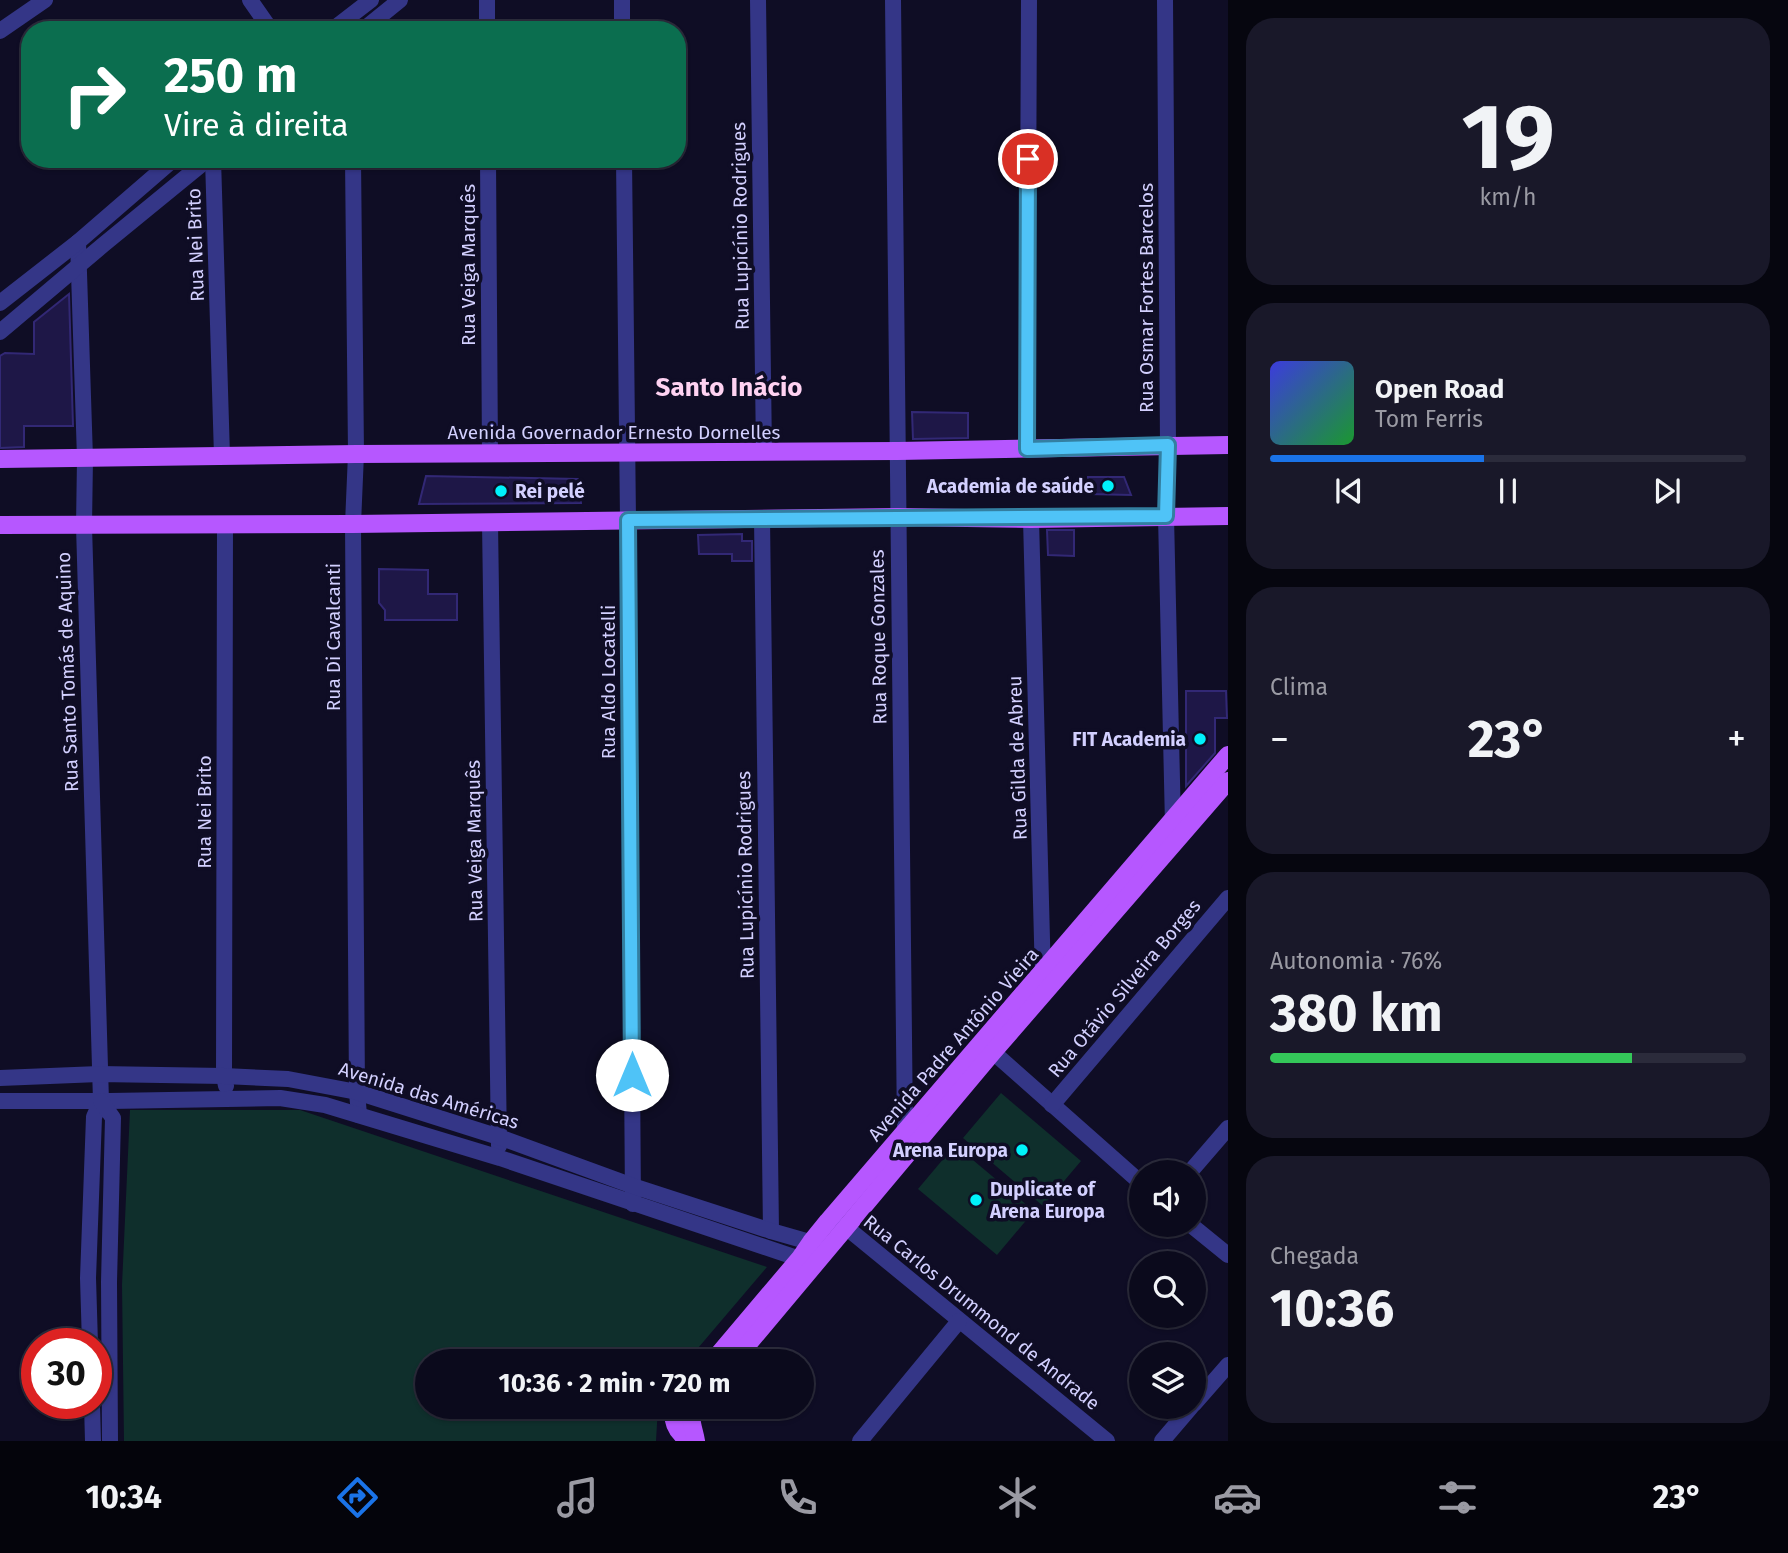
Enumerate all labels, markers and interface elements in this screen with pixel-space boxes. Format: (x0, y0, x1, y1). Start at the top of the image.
text: 250 m (164, 46, 297, 105)
icon: right (49, 49, 140, 140)
text: 19 (1461, 83, 1555, 192)
text: Vire à direita (164, 106, 349, 144)
street label: Rua Lupicínio Rodrigues (727, 122, 754, 330)
pin (998, 129, 1058, 189)
icon: arrive (1009, 140, 1047, 178)
street label: Rua Osmar Fortes Barcelos (1135, 183, 1158, 413)
text: km/h (1480, 183, 1536, 211)
street label: Rua Veiga Marquês (457, 184, 480, 346)
street label: Rua Nei Brito (182, 188, 209, 302)
district label: Santo Inácio (656, 372, 802, 403)
text: Open Road (1375, 374, 1504, 405)
text: Tom Ferris (1375, 405, 1483, 433)
street label: Avenida Governador Ernesto Dornelles (448, 421, 781, 444)
icon: previous (1330, 472, 1368, 510)
icon: pause (1489, 472, 1527, 510)
icon: next (1648, 472, 1686, 510)
place label: Academia de saúde (926, 475, 1094, 498)
marker: Academia de saúde (1100, 478, 1116, 494)
place label: Rei pelé (515, 480, 585, 503)
marker: Rei pelé (493, 483, 509, 499)
street label: Rua Roque Gonzales (865, 549, 892, 725)
street label: Rua Santo Tomás de Aquino (52, 551, 83, 792)
street label: Rua Di Cavalcanti (322, 563, 345, 711)
street label: Rua Aldo Locatelli (597, 605, 620, 759)
text: Clima (1270, 673, 1328, 701)
street label: Rua Gilda de Abreu (1003, 675, 1032, 841)
text: 23° (1468, 708, 1548, 771)
text: − (1270, 716, 1289, 762)
text: + (1727, 716, 1746, 762)
place label: FIT Academia (1072, 728, 1186, 751)
marker: FIT Academia (1192, 731, 1208, 747)
street label: Rua Nei Brito (193, 755, 216, 869)
street label: Rua Veiga Marquês (462, 760, 487, 922)
street label: Rua Lupicínio Rodrigues (732, 771, 759, 979)
street label: Rua Otávio Silveira Borges (1043, 895, 1206, 1082)
street label: Avenida Padre Antônio Vieira (863, 943, 1044, 1146)
text: Autonomia · 76% (1270, 947, 1442, 975)
text: 380 km (1270, 982, 1443, 1045)
position arrow (595, 1038, 669, 1112)
street label: Avenida das Américas (336, 1057, 522, 1134)
place label: Arena Europa (892, 1139, 1008, 1162)
marker: Arena Europa (1014, 1142, 1030, 1158)
map controls (1129, 1160, 1206, 1419)
button: sound (1129, 1160, 1206, 1237)
place label: Duplicate of Arena Europa (989, 1178, 1105, 1223)
marker: Duplicate of Arena Europa (968, 1192, 984, 1208)
street label: Rua Carlos Drummond de Andrade (859, 1210, 1104, 1415)
text: Chegada (1270, 1242, 1359, 1270)
button: search (1129, 1251, 1206, 1328)
text: 10:36 (1270, 1277, 1394, 1340)
speed limit sign: 30 (21, 1328, 112, 1419)
button: layers (1129, 1342, 1206, 1419)
text: 10:36 · 2 min · 720 m (499, 1368, 730, 1399)
icon: directions (333, 1473, 382, 1522)
icon: music (553, 1473, 602, 1522)
icon: phone (773, 1473, 822, 1522)
icon: climate (993, 1473, 1042, 1522)
icon: car (1213, 1473, 1262, 1522)
icon: filters (1433, 1473, 1482, 1522)
text: 10:34 (85, 1478, 162, 1516)
text: 23° (1653, 1478, 1703, 1516)

